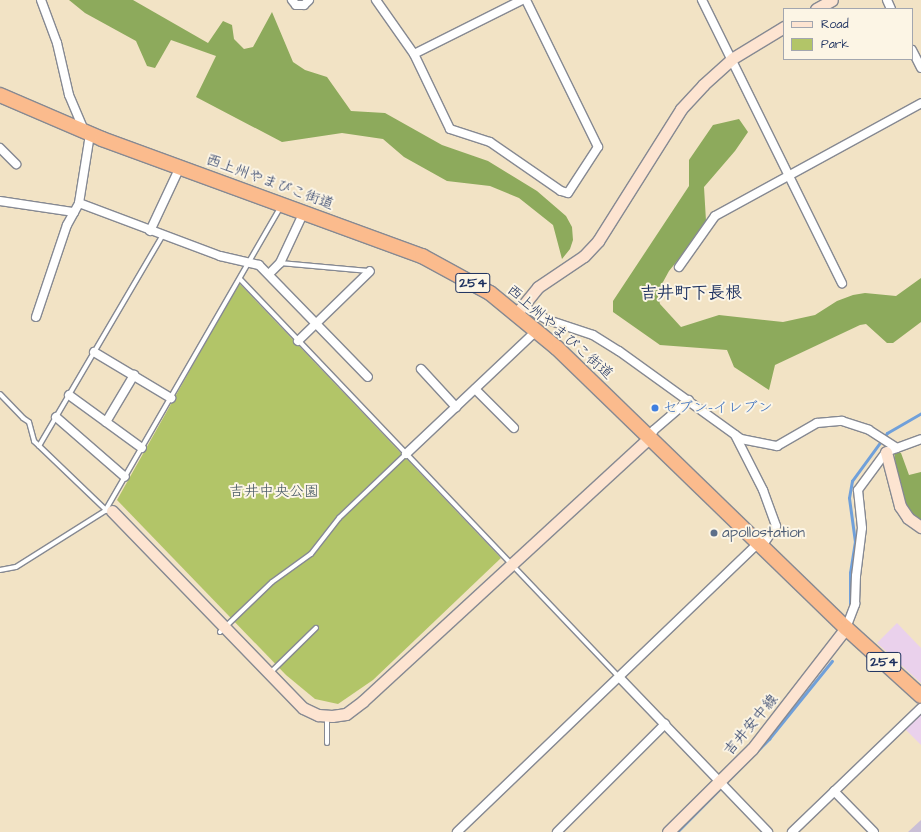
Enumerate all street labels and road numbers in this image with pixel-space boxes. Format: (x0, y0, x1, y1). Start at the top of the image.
street label: 西上州やまびこ街道 (203, 150, 337, 214)
road number: 254 (455, 271, 491, 295)
street label: 西上州やまびこ街道 (503, 281, 617, 383)
road number: 254 (866, 650, 902, 674)
street label: 吉井安中線 (720, 690, 782, 760)

